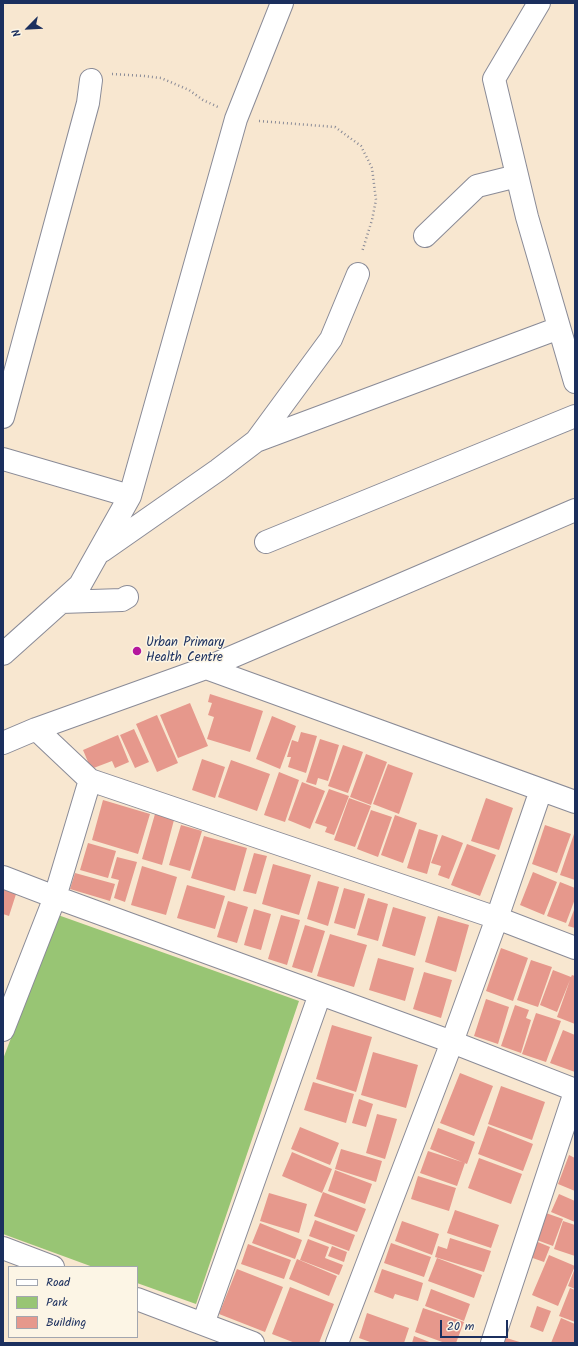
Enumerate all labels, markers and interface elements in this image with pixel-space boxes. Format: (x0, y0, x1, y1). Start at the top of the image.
north arrow (8, 8, 48, 48)
text: N (7, 26, 27, 40)
place label: Urban Primary Health Centre (146, 636, 224, 667)
marker: Urban Primary Health Centre (131, 645, 143, 657)
legend (8, 1266, 138, 1338)
text: Road (46, 1273, 70, 1292)
text: Park (46, 1293, 68, 1312)
scale bar (442, 1312, 510, 1338)
text: Building (46, 1313, 86, 1332)
text: 20 m (447, 1317, 474, 1336)

